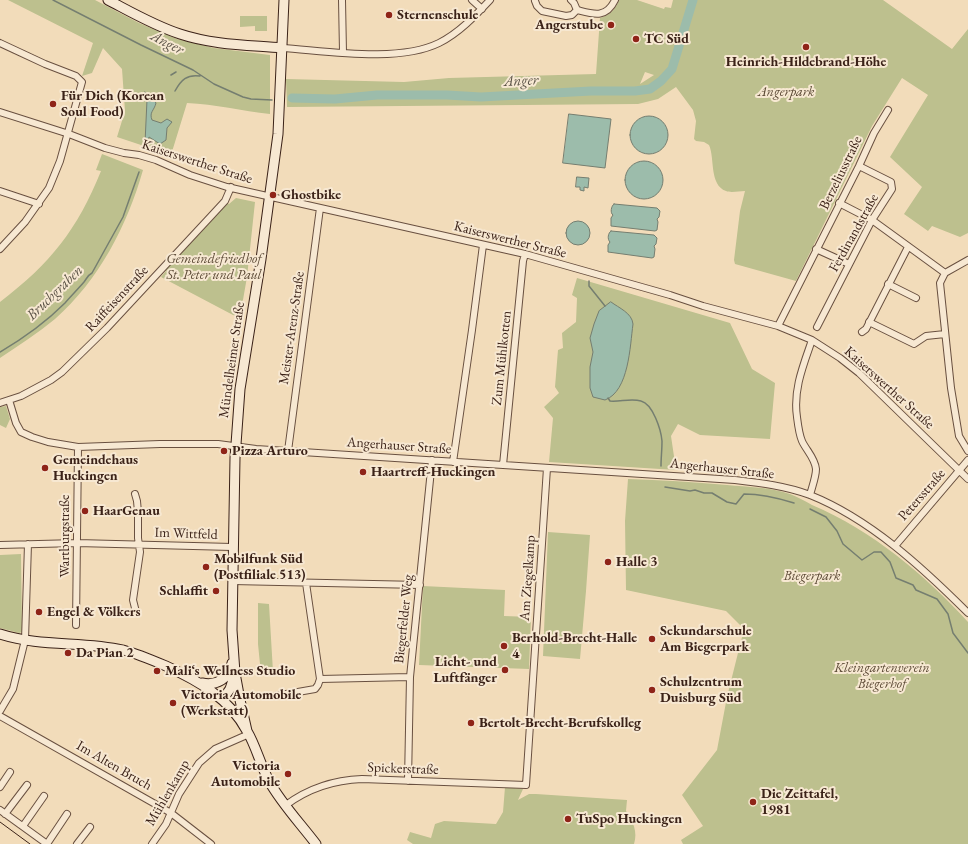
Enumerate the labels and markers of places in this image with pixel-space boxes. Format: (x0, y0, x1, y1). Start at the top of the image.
place label: Sternenschule (397, 7, 478, 23)
marker: Sternenschule (384, 10, 394, 20)
place label: Angerstube (535, 17, 603, 33)
marker: Angerstube (606, 20, 616, 30)
place label: TC Süd (644, 31, 689, 47)
marker: TC Süd (631, 34, 641, 44)
marker: Heinrich-Hildebrand-Höhe (801, 42, 811, 52)
place label: Heinrich-Hildebrand-Höhe (726, 54, 886, 70)
place label: Für Dich (Korean Soul Food) (61, 88, 164, 120)
marker: Für Dich (Korean Soul Food) (48, 99, 58, 109)
place label: Ghostbike (281, 187, 341, 203)
marker: Ghostbike (268, 190, 278, 200)
place label: Pizza Arturo (232, 443, 308, 459)
marker: Pizza Arturo (219, 446, 229, 456)
place label: Gemeindehaus Huckingen (53, 452, 138, 484)
marker: Gemeindehaus Huckingen (40, 463, 50, 473)
place label: Haartreff-Huckingen (371, 464, 495, 480)
marker: Haartreff-Huckingen (358, 467, 368, 477)
place label: HaarGenau (93, 503, 160, 519)
marker: HaarGenau (80, 506, 90, 516)
place label: Mobilfunk Süd (Postfiliale 513) (214, 551, 306, 584)
place label: Halle 3 (616, 554, 658, 570)
marker: Halle 3 (603, 557, 613, 567)
marker: Mobilfunk Süd (Postfiliale 513) (201, 562, 211, 572)
place label: Schlaffit (160, 583, 208, 599)
marker: Schlaffit (211, 586, 221, 596)
place label: Engel & Völkers (47, 604, 141, 620)
marker: Engel & Völkers (34, 607, 44, 617)
place label: Sekundarschule Am Biegerpark (660, 623, 752, 656)
place label: Berhold-Brecht-Halle 4 (512, 630, 637, 662)
marker: Sekundarschule Am Biegerpark (647, 634, 657, 644)
marker: Berhold-Brecht-Halle 4 (499, 641, 509, 651)
place label: Da Pian 2 (76, 645, 134, 661)
marker: Da Pian 2 (63, 648, 73, 658)
place label: Licht- und Luftfänger (433, 654, 497, 686)
place label: Mali‘s Wellness Studio (165, 663, 295, 679)
marker: Licht- und Luftfänger (500, 665, 510, 675)
marker: Mali‘s Wellness Studio (152, 666, 162, 676)
place label: Schulzentrum Duisburg Süd (660, 674, 742, 706)
marker: Schulzentrum Duisburg Süd (647, 685, 657, 695)
place label: Victoria Automobile (Werkstatt) (181, 687, 301, 720)
marker: Victoria Automobile (Werkstatt) (168, 698, 178, 708)
place label: Bertolt-Brecht-Berufskolleg (479, 715, 641, 731)
marker: Bertolt-Brecht-Berufskolleg (466, 718, 476, 728)
place label: Victoria Automobile (211, 758, 280, 790)
marker: Victoria Automobile (283, 769, 293, 779)
place label: Die Zeittafel, 1981 (761, 786, 838, 818)
marker: Die Zeittafel, 1981 (748, 797, 758, 807)
place label: TuSpo Huckingen (576, 811, 682, 827)
marker: TuSpo Huckingen (563, 814, 573, 824)

